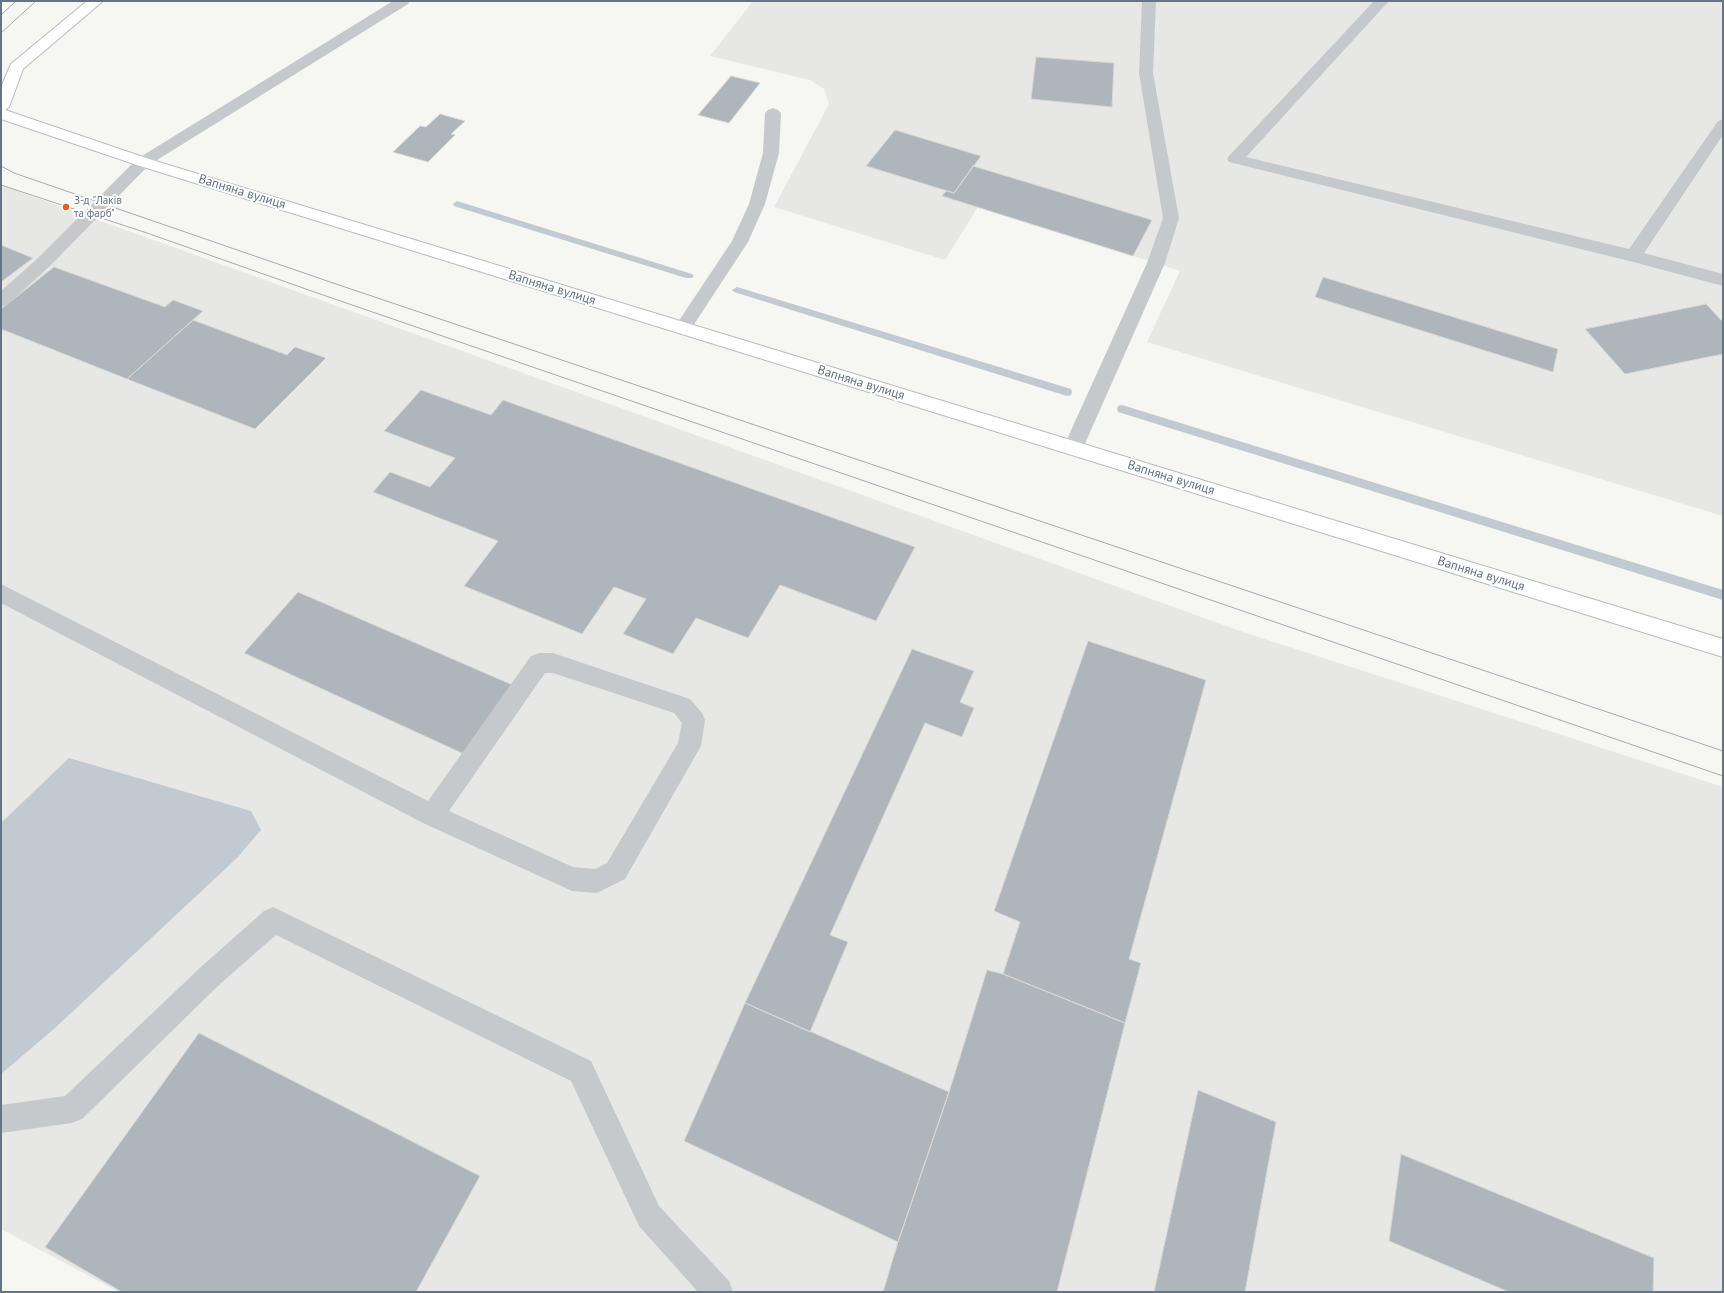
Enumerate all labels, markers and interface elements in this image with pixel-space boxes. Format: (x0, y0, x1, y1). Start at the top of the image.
street label: Вапняна вулиця (196, 171, 288, 213)
place label: З-д "Лаків та фарб" (74, 194, 122, 220)
marker: З-д "Лаків та фарб" (61, 202, 71, 212)
street label: Вапняна вулиця (506, 267, 598, 309)
street label: Вапняна вулиця (815, 362, 907, 404)
street label: Вапняна вулиця (1125, 457, 1217, 499)
street label: Вапняна вулиця (1435, 553, 1527, 595)

